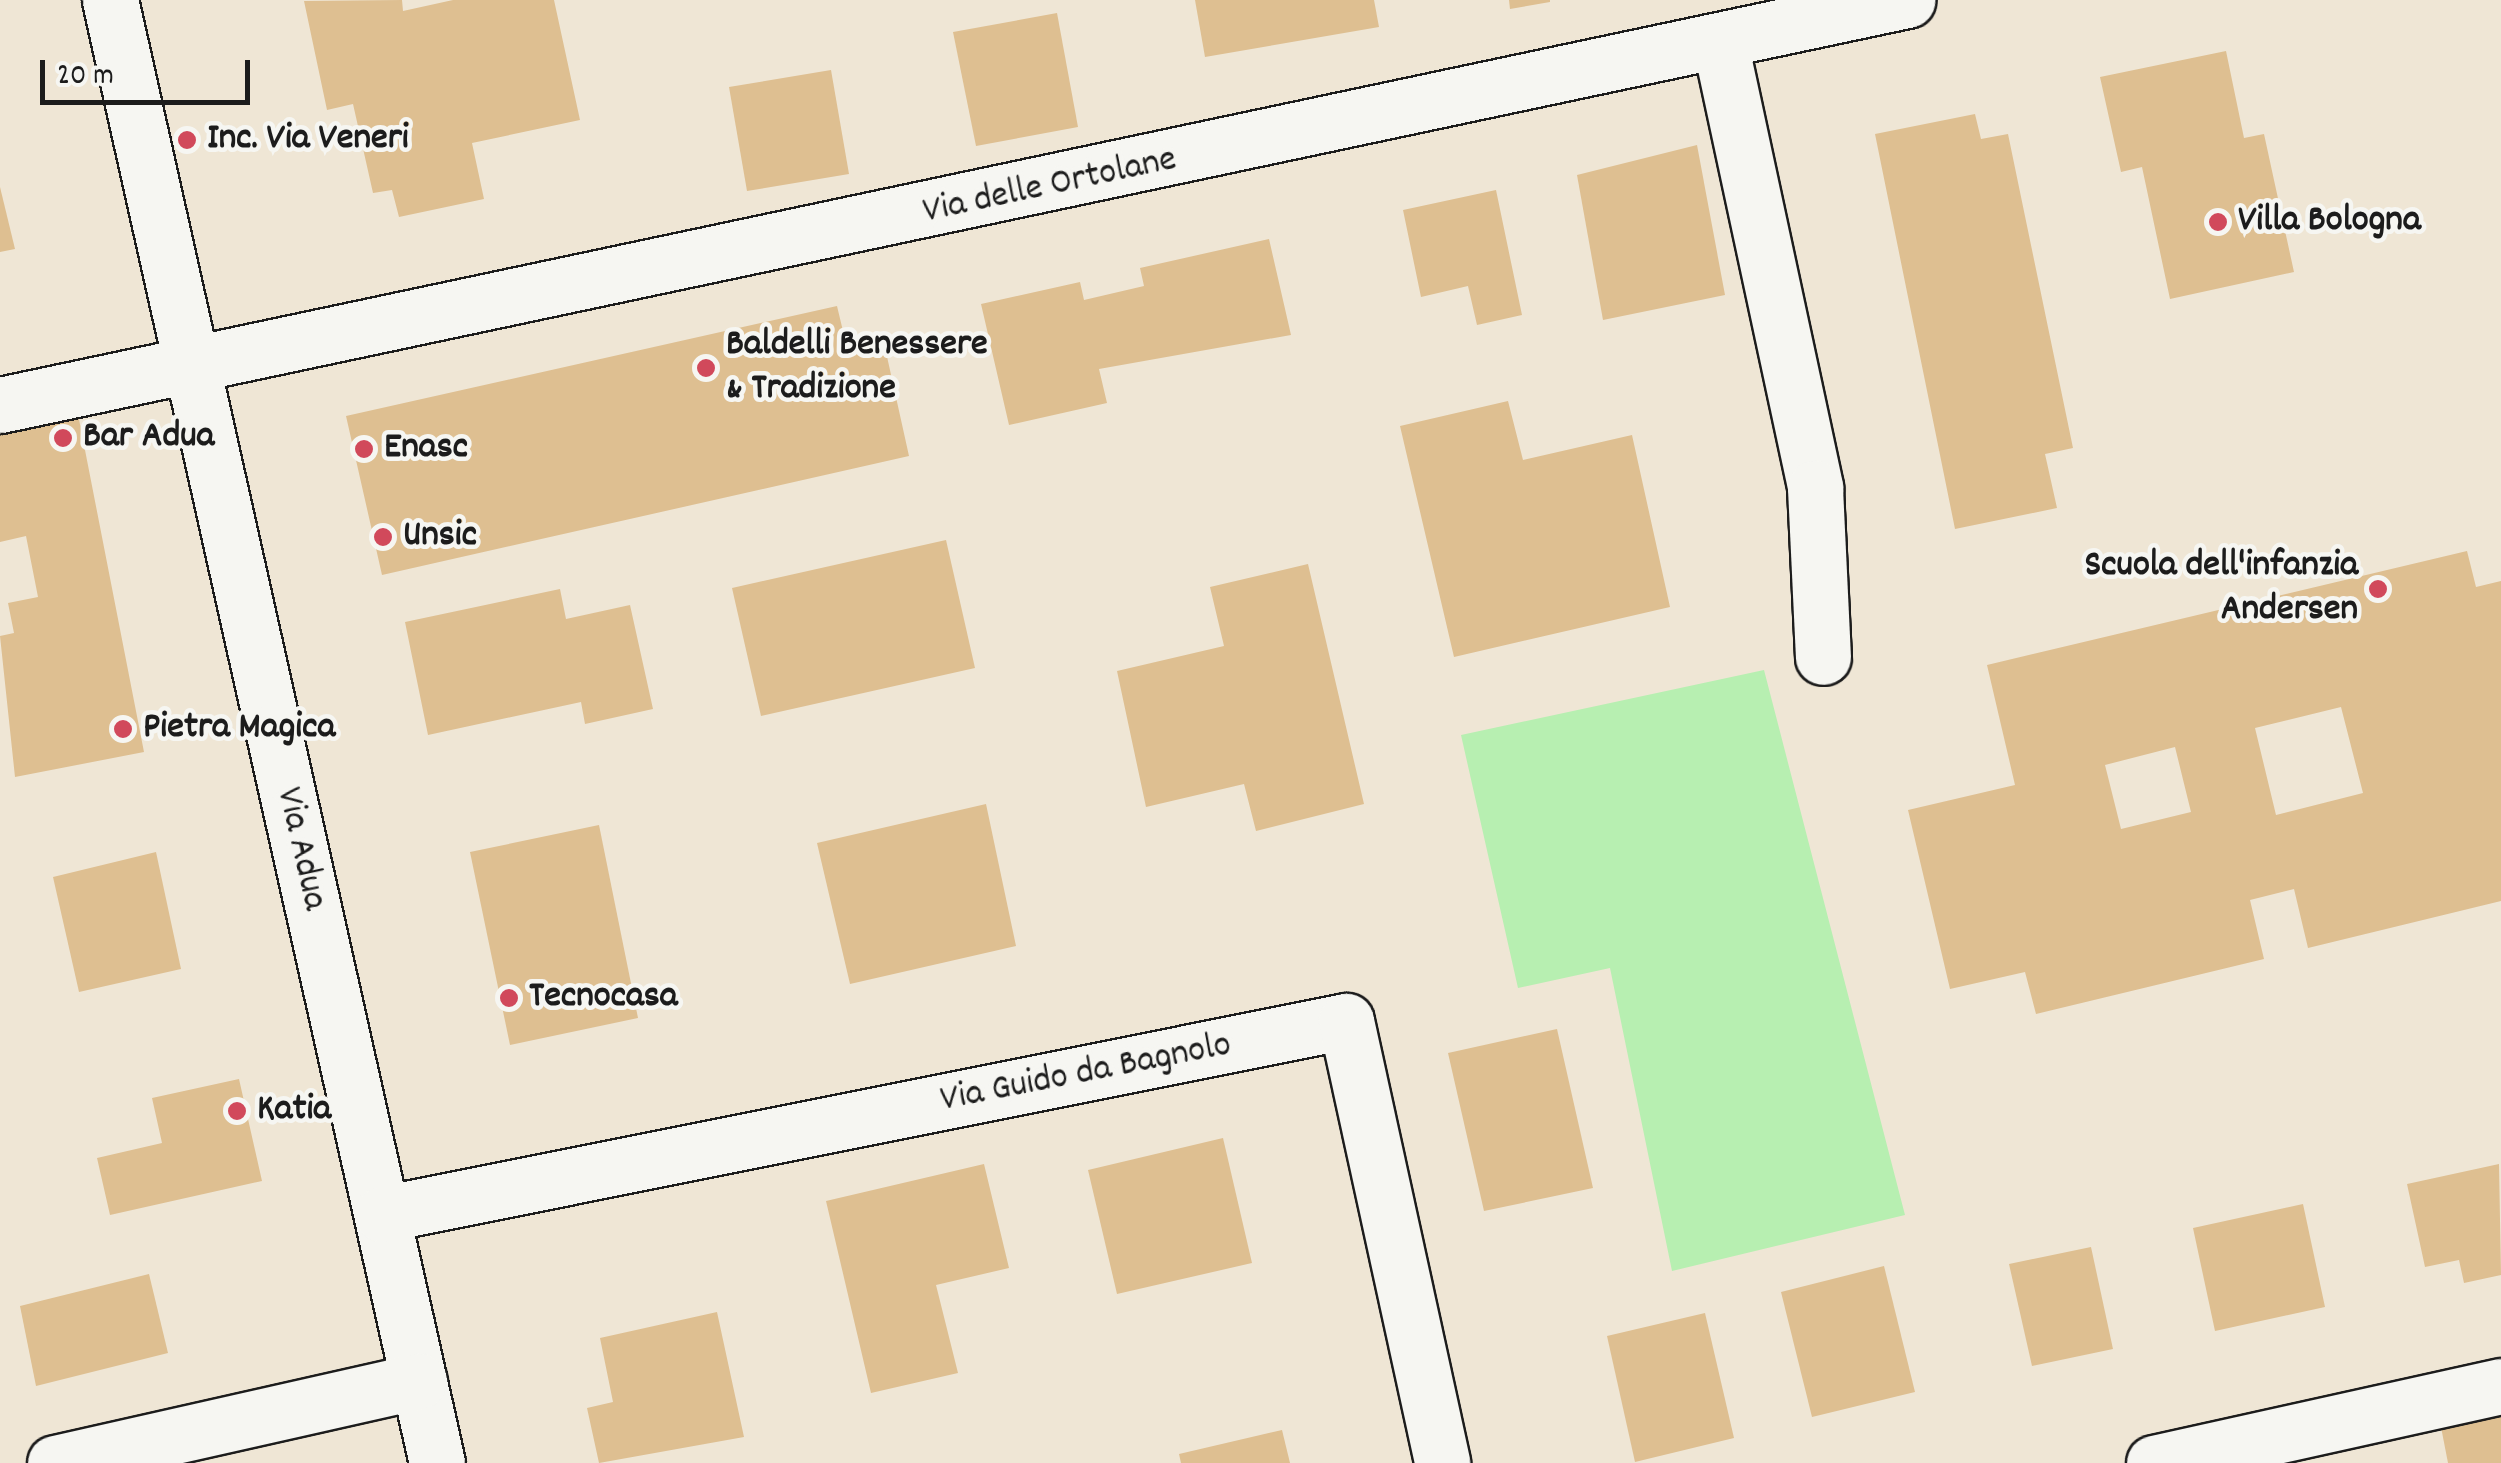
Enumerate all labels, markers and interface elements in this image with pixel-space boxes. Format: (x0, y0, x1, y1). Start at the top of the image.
scale bar (45, 40, 255, 102)
text: 20 m (57, 56, 114, 99)
place label: Inc. Via Veneri (207, 117, 409, 163)
marker: Inc. Via Veneri (176, 129, 198, 151)
street label: Via delle Ortolane (919, 138, 1181, 236)
place label: Villa Bologna (2238, 199, 2421, 245)
marker: Villa Bologna (2207, 211, 2229, 233)
place label: Baldelli Benessere & Tradizione (726, 323, 988, 412)
marker: Baldelli Benessere & Tradizione (695, 357, 717, 379)
place label: Bar Adua (83, 415, 214, 461)
place label: Enasc (384, 426, 468, 472)
marker: Bar Adua (52, 427, 74, 449)
marker: Enasc (353, 438, 375, 460)
place label: Unsic (403, 514, 477, 560)
marker: Unsic (372, 526, 394, 548)
place label: Scuola dell'infanzia Andersen (2085, 544, 2358, 634)
marker: Scuola dell'infanzia Andersen (2367, 578, 2389, 600)
place label: Pietra Magica (143, 706, 335, 752)
marker: Pietra Magica (112, 718, 134, 740)
street label: Via Adua (264, 783, 336, 915)
place label: Tecnocasa (529, 975, 678, 1021)
marker: Tecnocasa (498, 987, 520, 1009)
street label: Via Guido da Bagnolo (937, 1023, 1235, 1125)
place label: Katia (257, 1088, 331, 1134)
marker: Katia (226, 1100, 248, 1122)

